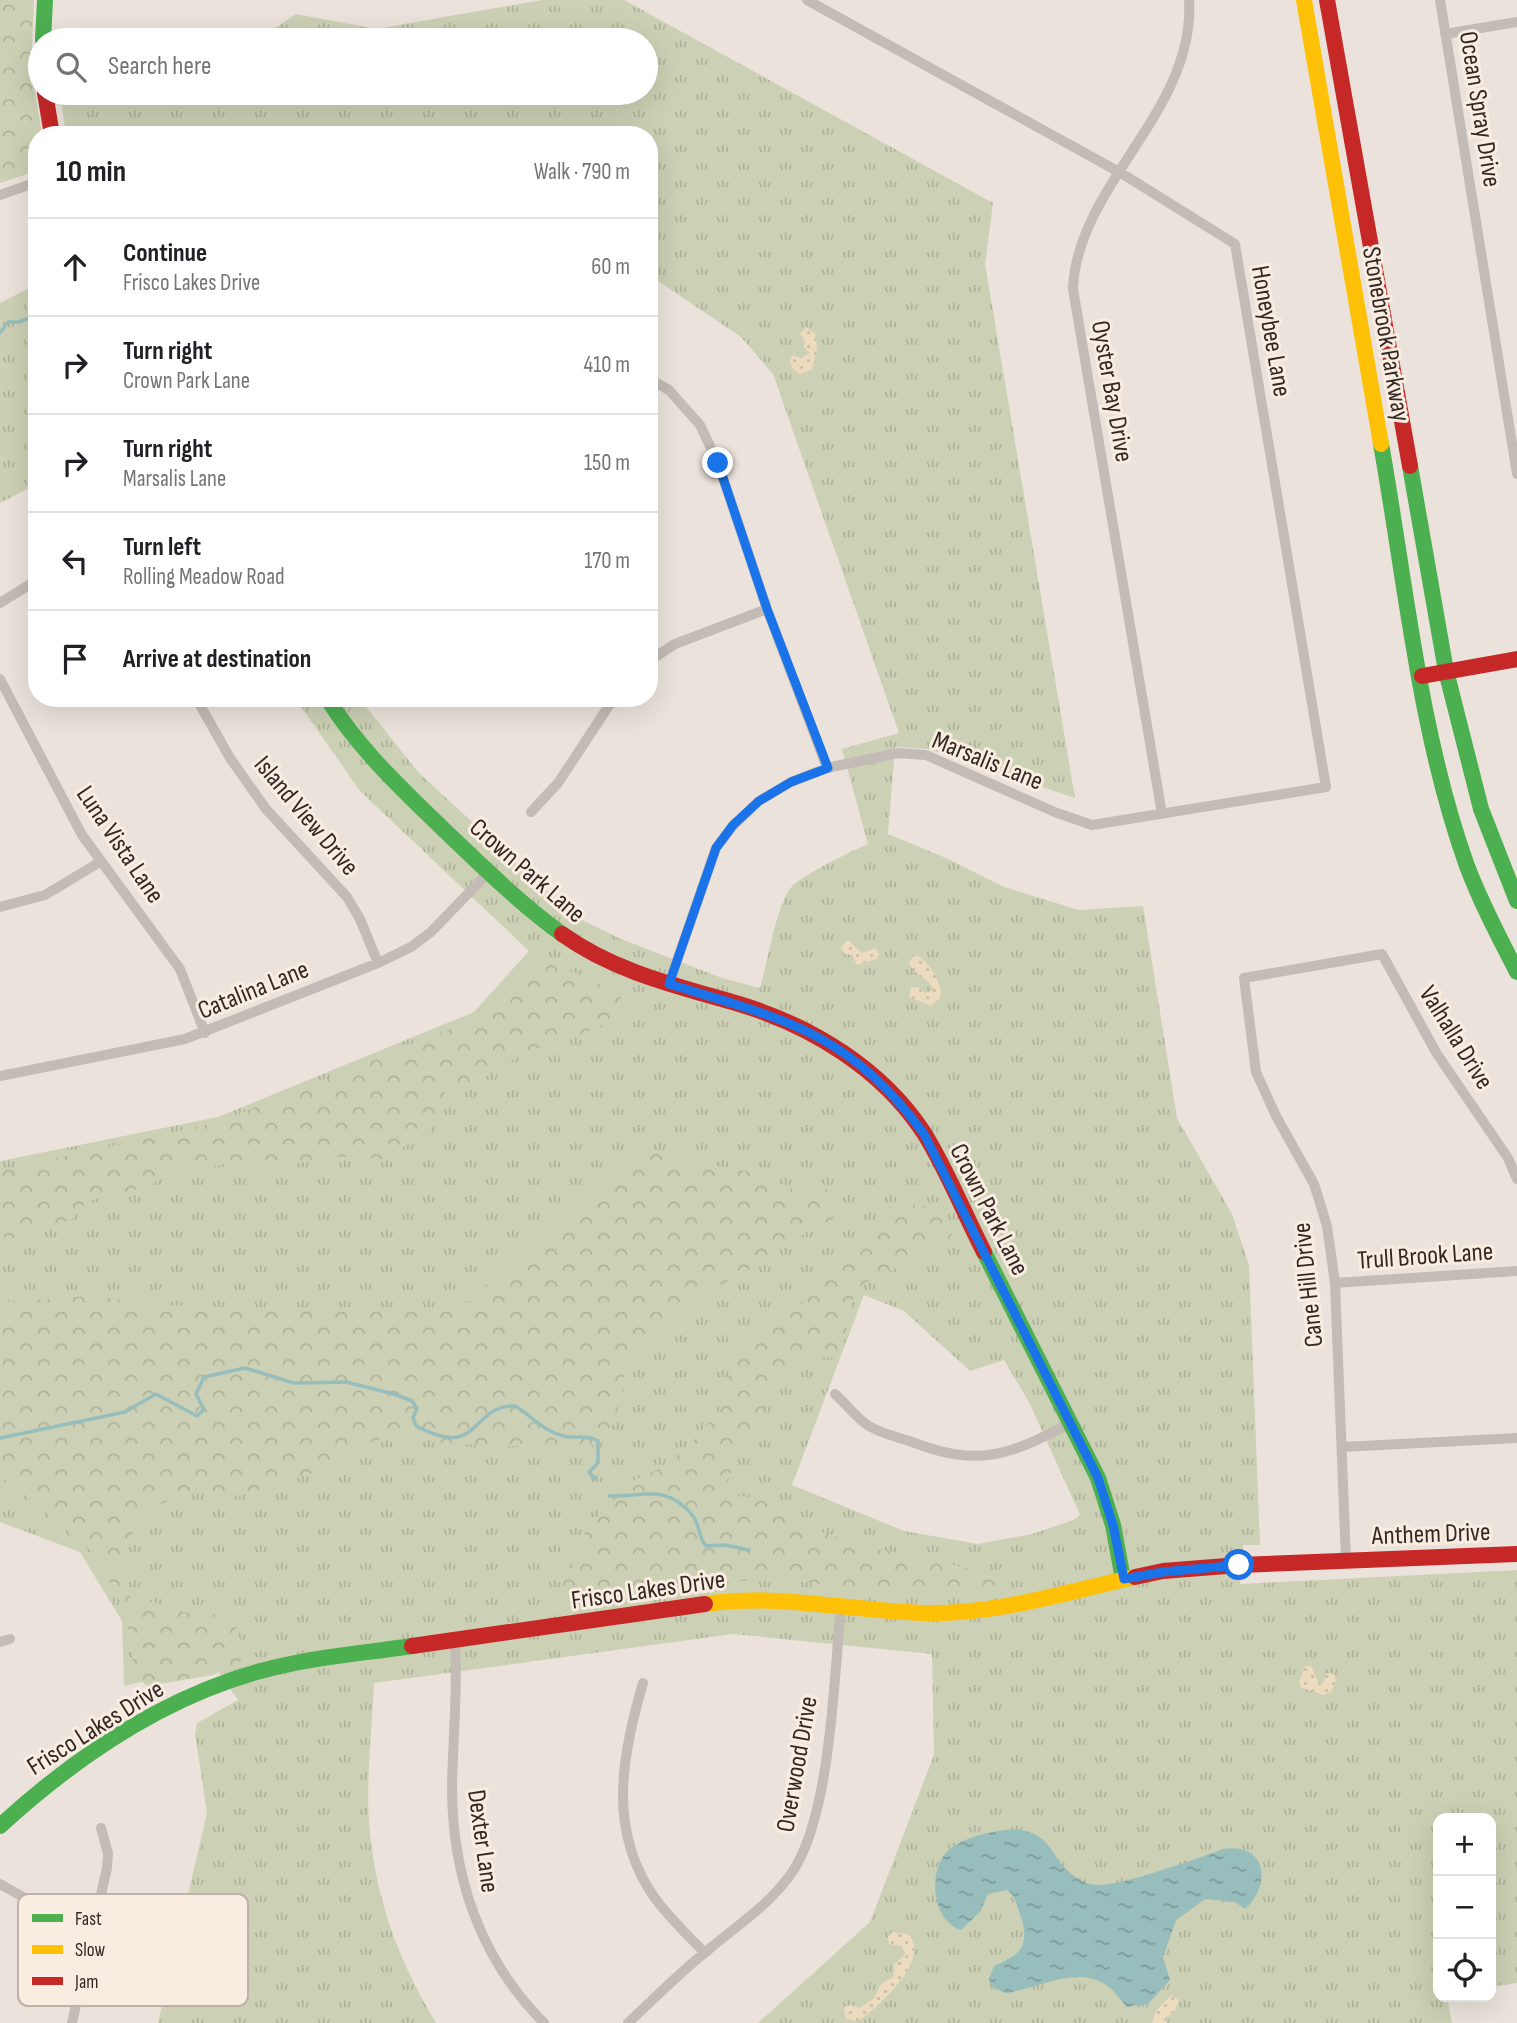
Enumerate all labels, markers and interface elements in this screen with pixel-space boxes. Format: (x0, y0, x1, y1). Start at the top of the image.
search box (28, 28, 658, 105)
street label: Ocean Spray Drive (1452, 29, 1507, 189)
icon: search (52, 48, 90, 86)
text: Search here (108, 51, 211, 82)
text: 10 min (56, 154, 126, 190)
text: Walk · 790 m (534, 158, 630, 186)
text: Continue (123, 238, 207, 269)
street label: Stonebrook Parkway (1355, 244, 1416, 424)
icon: ahead (56, 248, 94, 286)
text: 60 m (591, 253, 630, 281)
street label: Honeybee Lane (1244, 263, 1297, 399)
text: Frisco Lakes Drive (123, 269, 260, 297)
street label: Oyster Bay Drive (1084, 318, 1139, 464)
text: Turn right (123, 336, 212, 367)
icon: right (56, 346, 94, 384)
text: 410 m (584, 351, 630, 379)
text: Crown Park Lane (123, 367, 250, 395)
text: Turn right (123, 434, 212, 465)
icon: right (56, 444, 94, 482)
route end (702, 447, 733, 478)
text: 150 m (584, 449, 630, 477)
text: Marsalis Lane (123, 465, 226, 493)
text: Turn left (123, 532, 201, 563)
icon: left (56, 542, 94, 580)
text: 170 m (584, 547, 630, 575)
text: Rolling Meadow Road (123, 563, 285, 591)
icon: arrive (56, 640, 94, 678)
text: Arrive at destination (123, 644, 311, 675)
street label: Marsalis Lane (928, 725, 1047, 798)
street label: Island View Drive (247, 750, 365, 882)
street label: Luna Vista Lane (69, 780, 170, 909)
street label: Crown Park Lane (463, 812, 591, 930)
street label: Catalina Lane (194, 954, 313, 1027)
street label: Valhalla Drive (1412, 980, 1500, 1095)
street label: Crown Park Lane (942, 1139, 1035, 1281)
street label: Cane Hill Drive (1287, 1221, 1330, 1349)
street label: Trull Brook Lane (1356, 1236, 1494, 1277)
street label: Anthem Drive (1370, 1517, 1491, 1552)
route start (1223, 1549, 1254, 1580)
street label: Frisco Lakes Drive (569, 1564, 727, 1617)
street label: Frisco Lakes Drive (22, 1674, 170, 1783)
street label: Overwood Drive (770, 1694, 825, 1835)
street label: Dexter Lane (460, 1788, 505, 1895)
map controls (1433, 1813, 1496, 2002)
button: + (1433, 1813, 1496, 1876)
button: − (1433, 1876, 1496, 1939)
legend (18, 1894, 248, 2006)
text: Fast (75, 1908, 102, 1931)
text: Slow (75, 1939, 105, 1962)
button: locate (1433, 1939, 1496, 2002)
text: Jam (74, 1971, 98, 1994)

